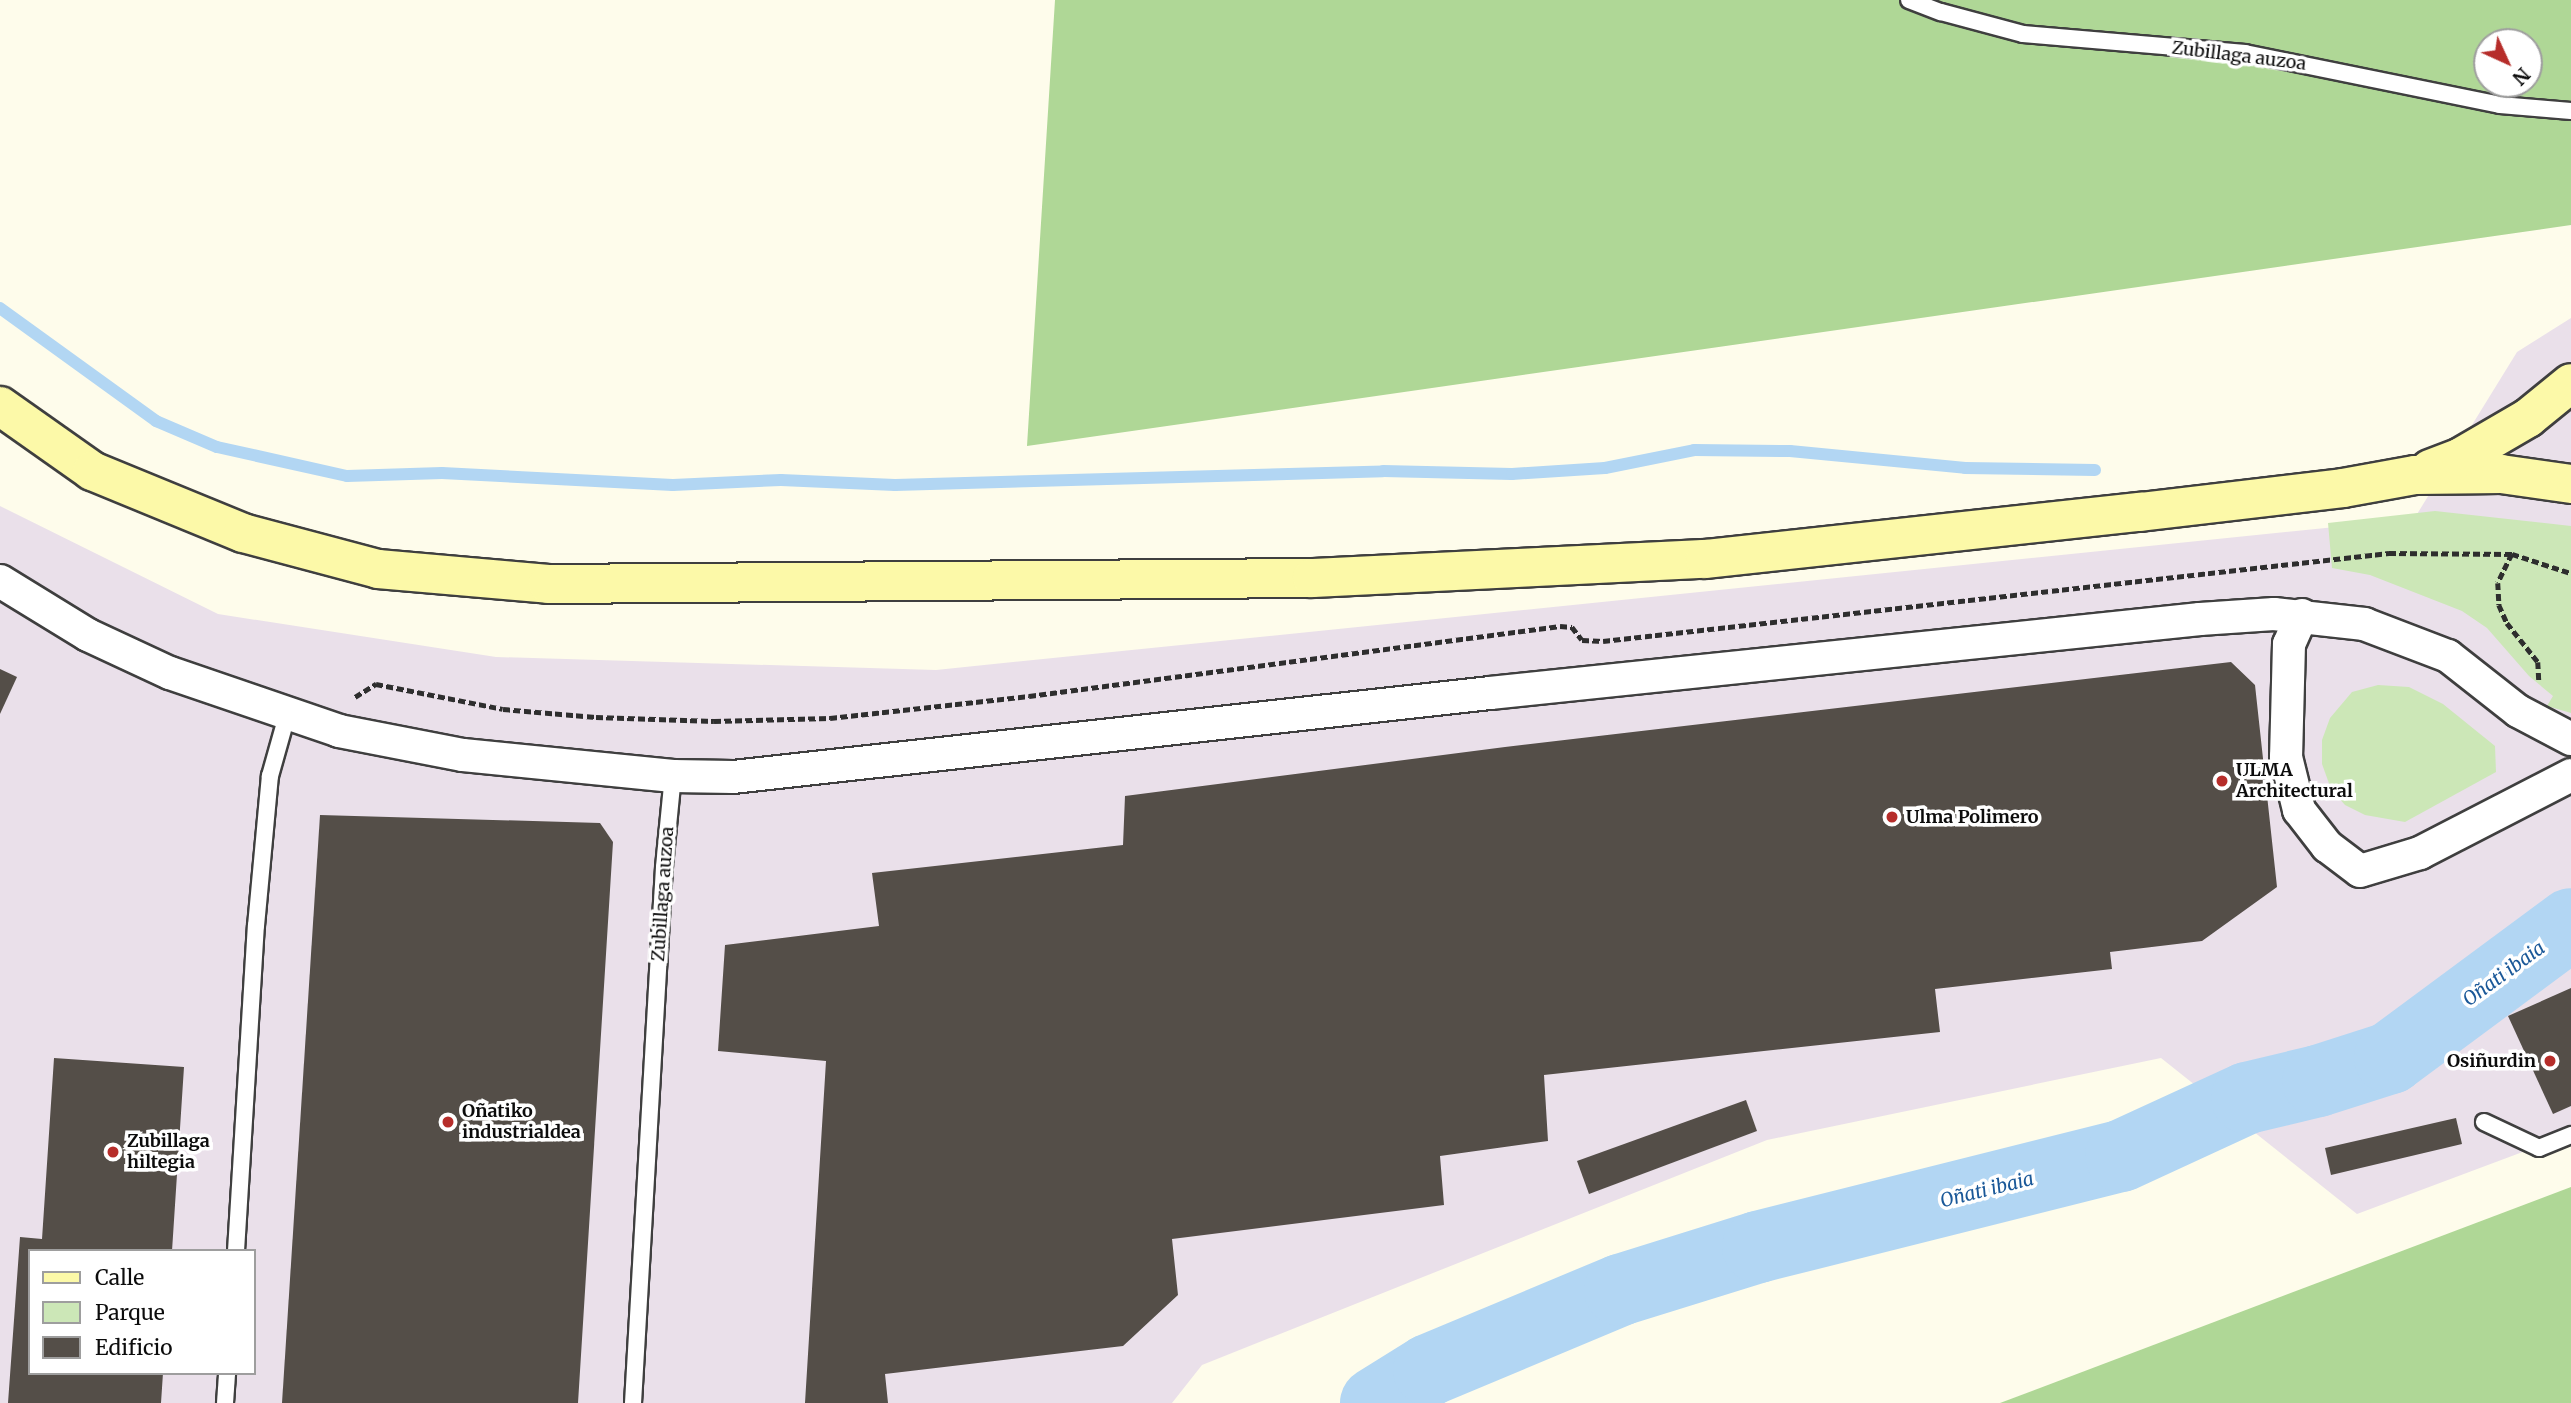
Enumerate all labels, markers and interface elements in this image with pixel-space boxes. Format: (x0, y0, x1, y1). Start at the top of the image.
north arrow (2473, 28, 2543, 98)
street label: Zubillaga auzoa (2171, 37, 2307, 75)
text: N (2508, 63, 2535, 90)
place label: ULMA Architectural (2236, 760, 2353, 802)
marker: ULMA Architectural (2214, 773, 2230, 789)
place label: Ulma Polimero (1906, 806, 2038, 828)
marker: Ulma Polimero (1884, 809, 1900, 825)
street label: Zubillaga auzoa (648, 826, 678, 962)
water label: Oñati ibaia (2459, 937, 2549, 1011)
place label: Osiñurdin (2447, 1050, 2536, 1072)
marker: Osiñurdin (2542, 1053, 2558, 1069)
place label: Oñatiko industrialdea (462, 1101, 581, 1144)
marker: Oñatiko industrialdea (440, 1114, 456, 1130)
place label: Zubillaga hiltegia (127, 1131, 210, 1174)
marker: Zubillaga hiltegia (105, 1144, 121, 1160)
water label: Oñati ibaia (1938, 1167, 2036, 1213)
legend (28, 1249, 256, 1375)
text: Calle (95, 1264, 144, 1291)
text: Parque (95, 1299, 165, 1326)
text: Edificio (95, 1334, 172, 1361)

